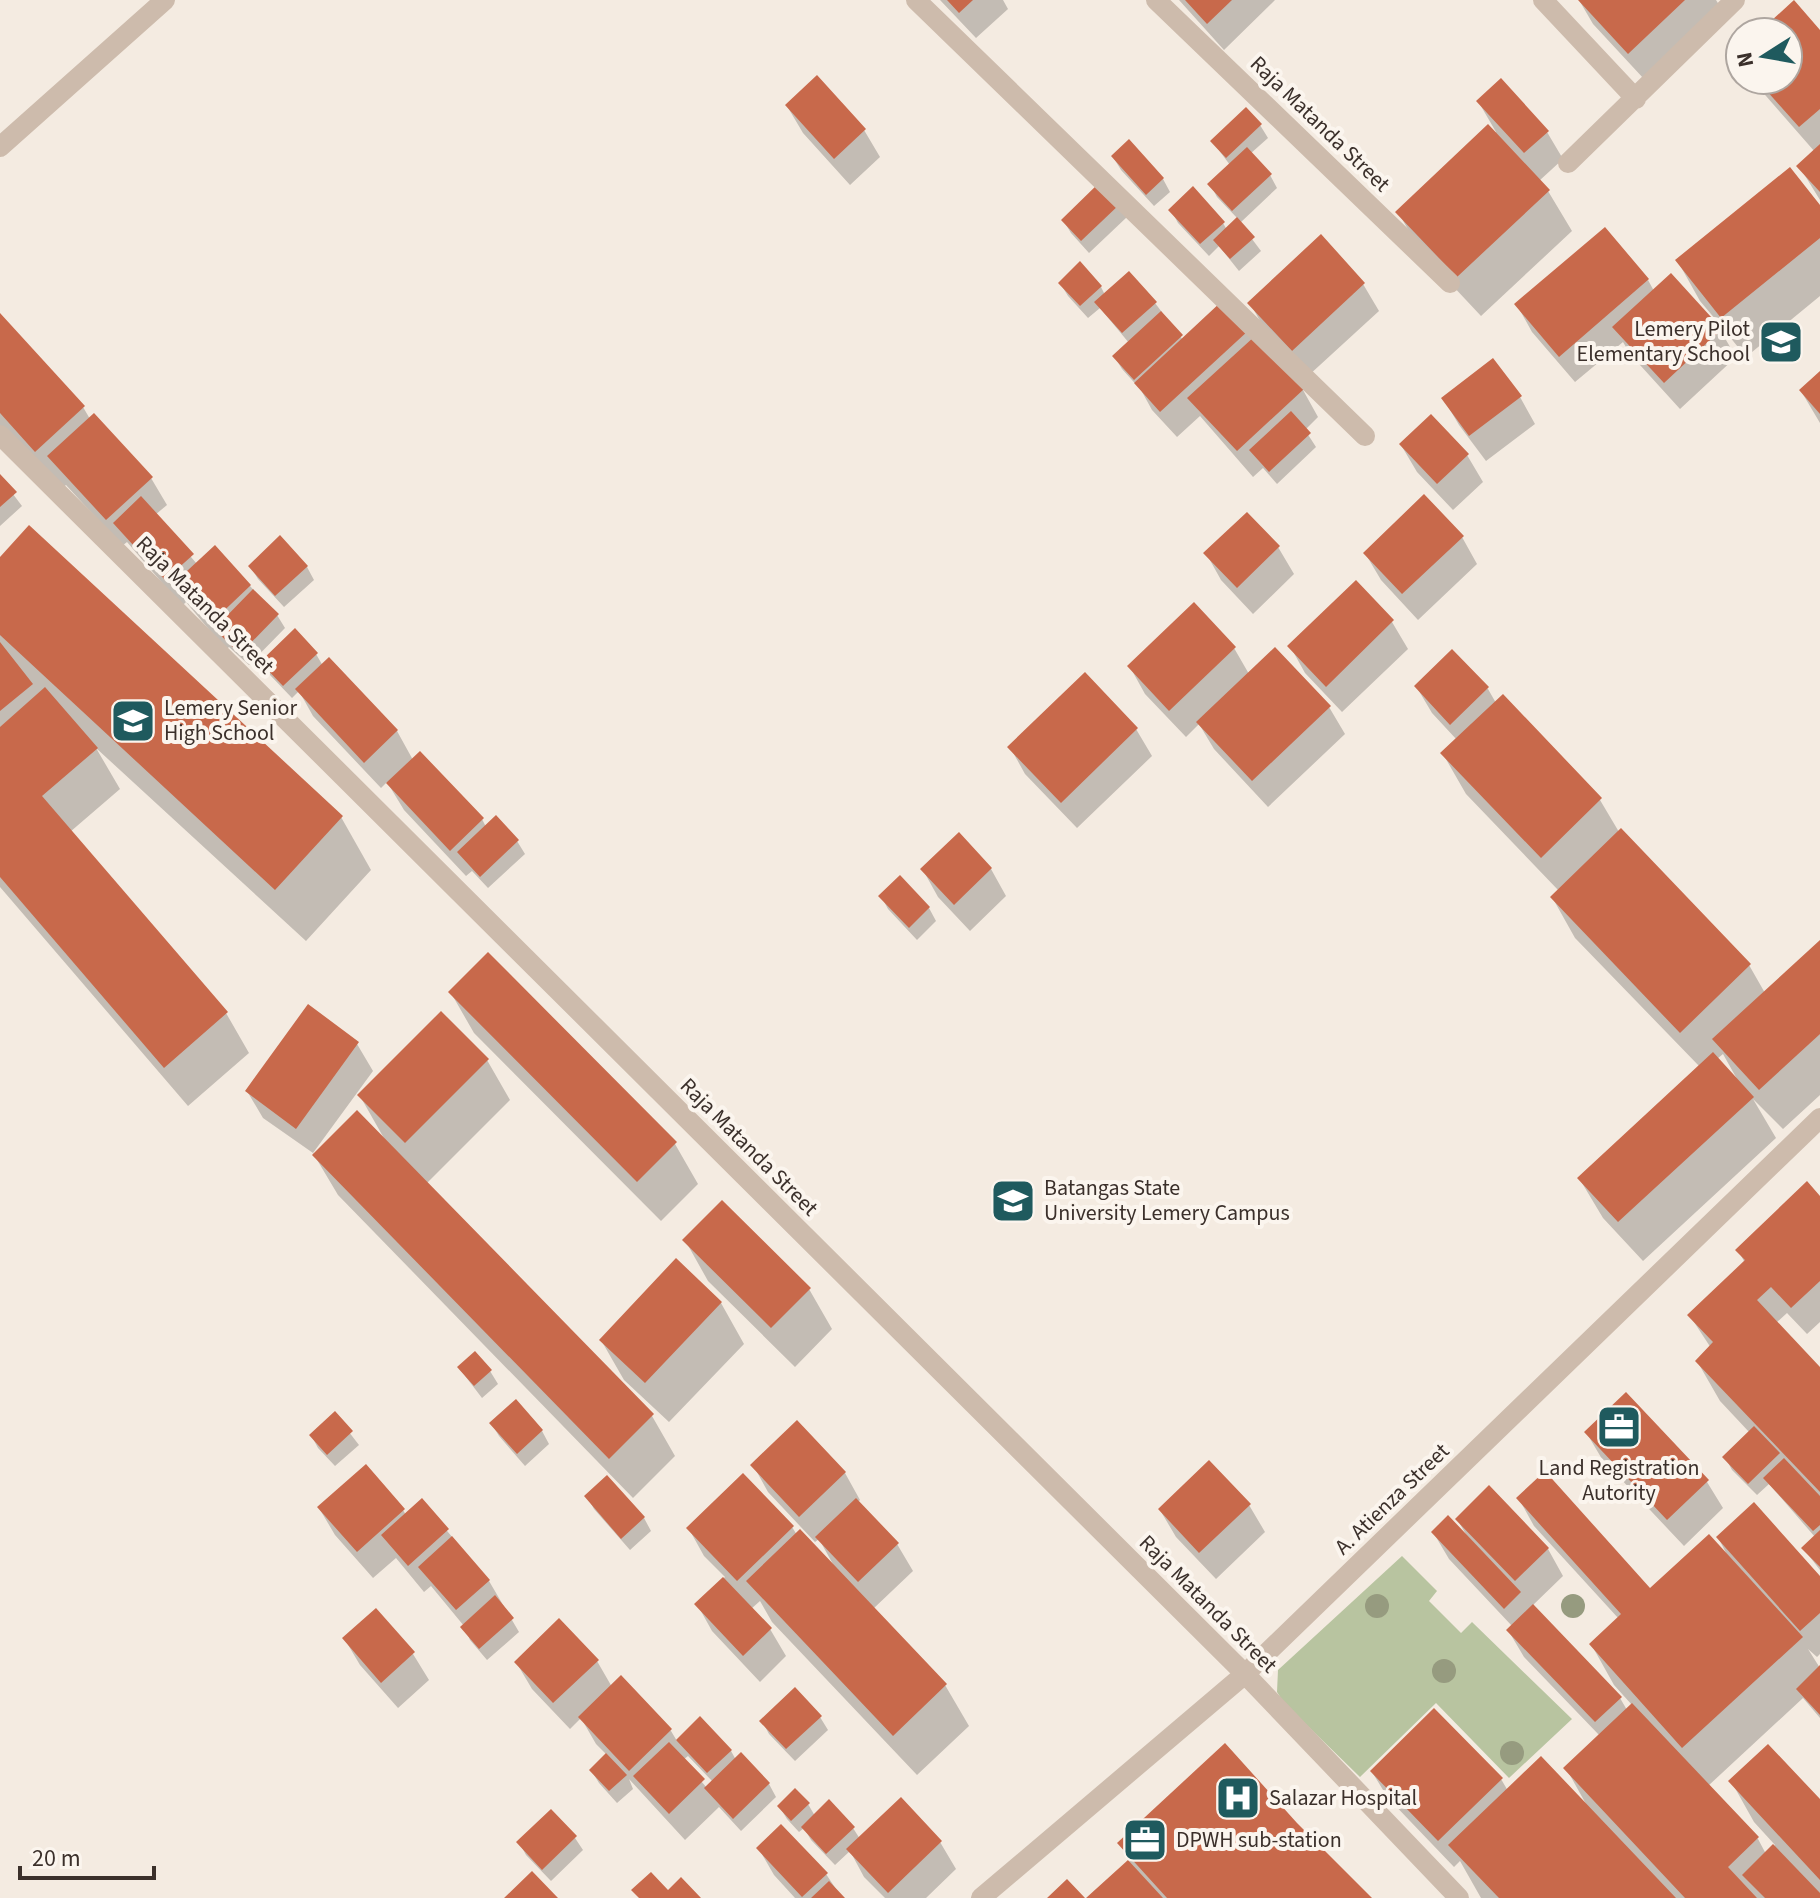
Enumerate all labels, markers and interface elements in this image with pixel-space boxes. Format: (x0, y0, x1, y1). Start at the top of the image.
north arrow (1724, 16, 1804, 96)
street label: Raja Matanda Street (1243, 49, 1398, 200)
text: N (1728, 49, 1762, 70)
place label: Lemery Pilot Elementary School (1577, 313, 1751, 370)
school or university icon: Lemery Pilot Elementary School (1757, 318, 1805, 366)
street label: Raja Matanda Street (129, 529, 282, 682)
place label: Lemery Senior High School (164, 692, 297, 749)
school or university icon: Lemery Senior High School (109, 697, 157, 745)
street label: Raja Matanda Street (673, 1071, 826, 1224)
place label: Batangas State University Lemery Campus (1044, 1172, 1290, 1229)
school or university icon: Batangas State University Lemery Campus (989, 1177, 1037, 1225)
office icon: Land Registration Autority (1595, 1403, 1643, 1451)
street label: A. Atienza Street (1327, 1435, 1457, 1562)
place label: Land Registration Autority (1539, 1452, 1699, 1509)
street label: Raja Matanda Street (1132, 1528, 1285, 1681)
hospital icon: Salazar Hospital (1214, 1774, 1262, 1822)
place label: Salazar Hospital (1269, 1782, 1417, 1814)
office icon: DPWH sub-station (1121, 1816, 1169, 1864)
place label: DPWH sub-station (1176, 1824, 1342, 1856)
scale bar (20, 1830, 154, 1880)
text: 20 m (32, 1841, 81, 1876)

